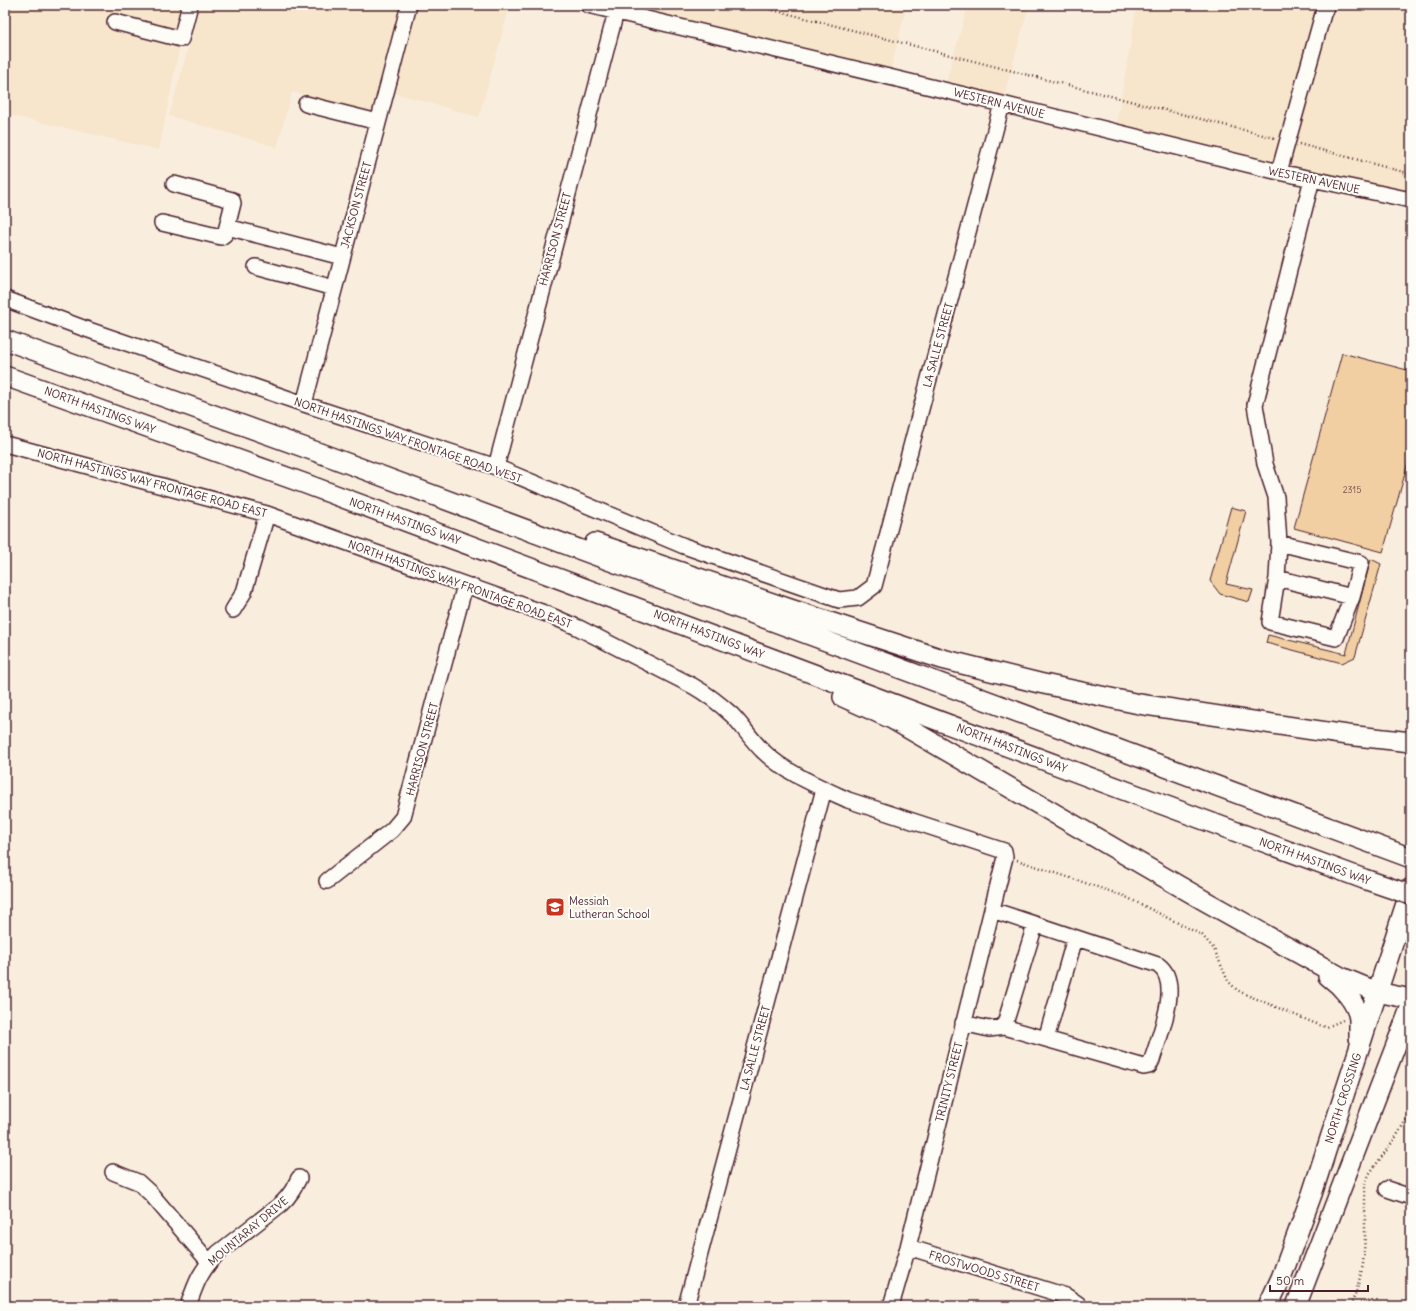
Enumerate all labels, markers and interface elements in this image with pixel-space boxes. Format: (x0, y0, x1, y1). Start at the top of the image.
street label: WESTERN AVENUE (952, 85, 1046, 121)
street label: JACKSON STREET (338, 160, 374, 250)
street label: WESTERN AVENUE (1267, 163, 1361, 197)
street label: HARRISON STREET (536, 191, 574, 287)
street label: LA SALLE STREET (920, 301, 956, 389)
street label: NORTH HASTINGS WAY (42, 383, 158, 437)
street label: NORTH HASTINGS WAY FRONTAGE ROAD WEST (292, 394, 524, 486)
street label: NORTH HASTINGS WAY FRONTAGE ROAD EAST (36, 446, 269, 521)
house number: 2315 (1343, 484, 1361, 495)
street label: NORTH HASTINGS WAY (347, 494, 463, 548)
street label: NORTH HASTINGS WAY FRONTAGE ROAD EAST (346, 537, 574, 631)
street label: NORTH HASTINGS WAY (652, 606, 766, 662)
street label: HARRISON STREET (403, 701, 441, 797)
street label: NORTH HASTINGS WAY (955, 720, 1069, 776)
street label: NORTH HASTINGS WAY (1257, 834, 1373, 888)
place label: Messiah Lutheran School (569, 894, 650, 921)
school or university icon: Messiah Lutheran School (544, 896, 566, 918)
street label: LA SALLE STREET (737, 1004, 773, 1092)
street label: TRINITY STREET (932, 1040, 966, 1123)
street label: NORTH CROSSING (1322, 1051, 1364, 1145)
street label: MOUNTARAY DRIVE (205, 1193, 291, 1269)
street label: FROSTWOODS STREET (927, 1248, 1041, 1295)
scale bar (1270, 1267, 1368, 1293)
text: 50 m (1276, 1273, 1305, 1288)

